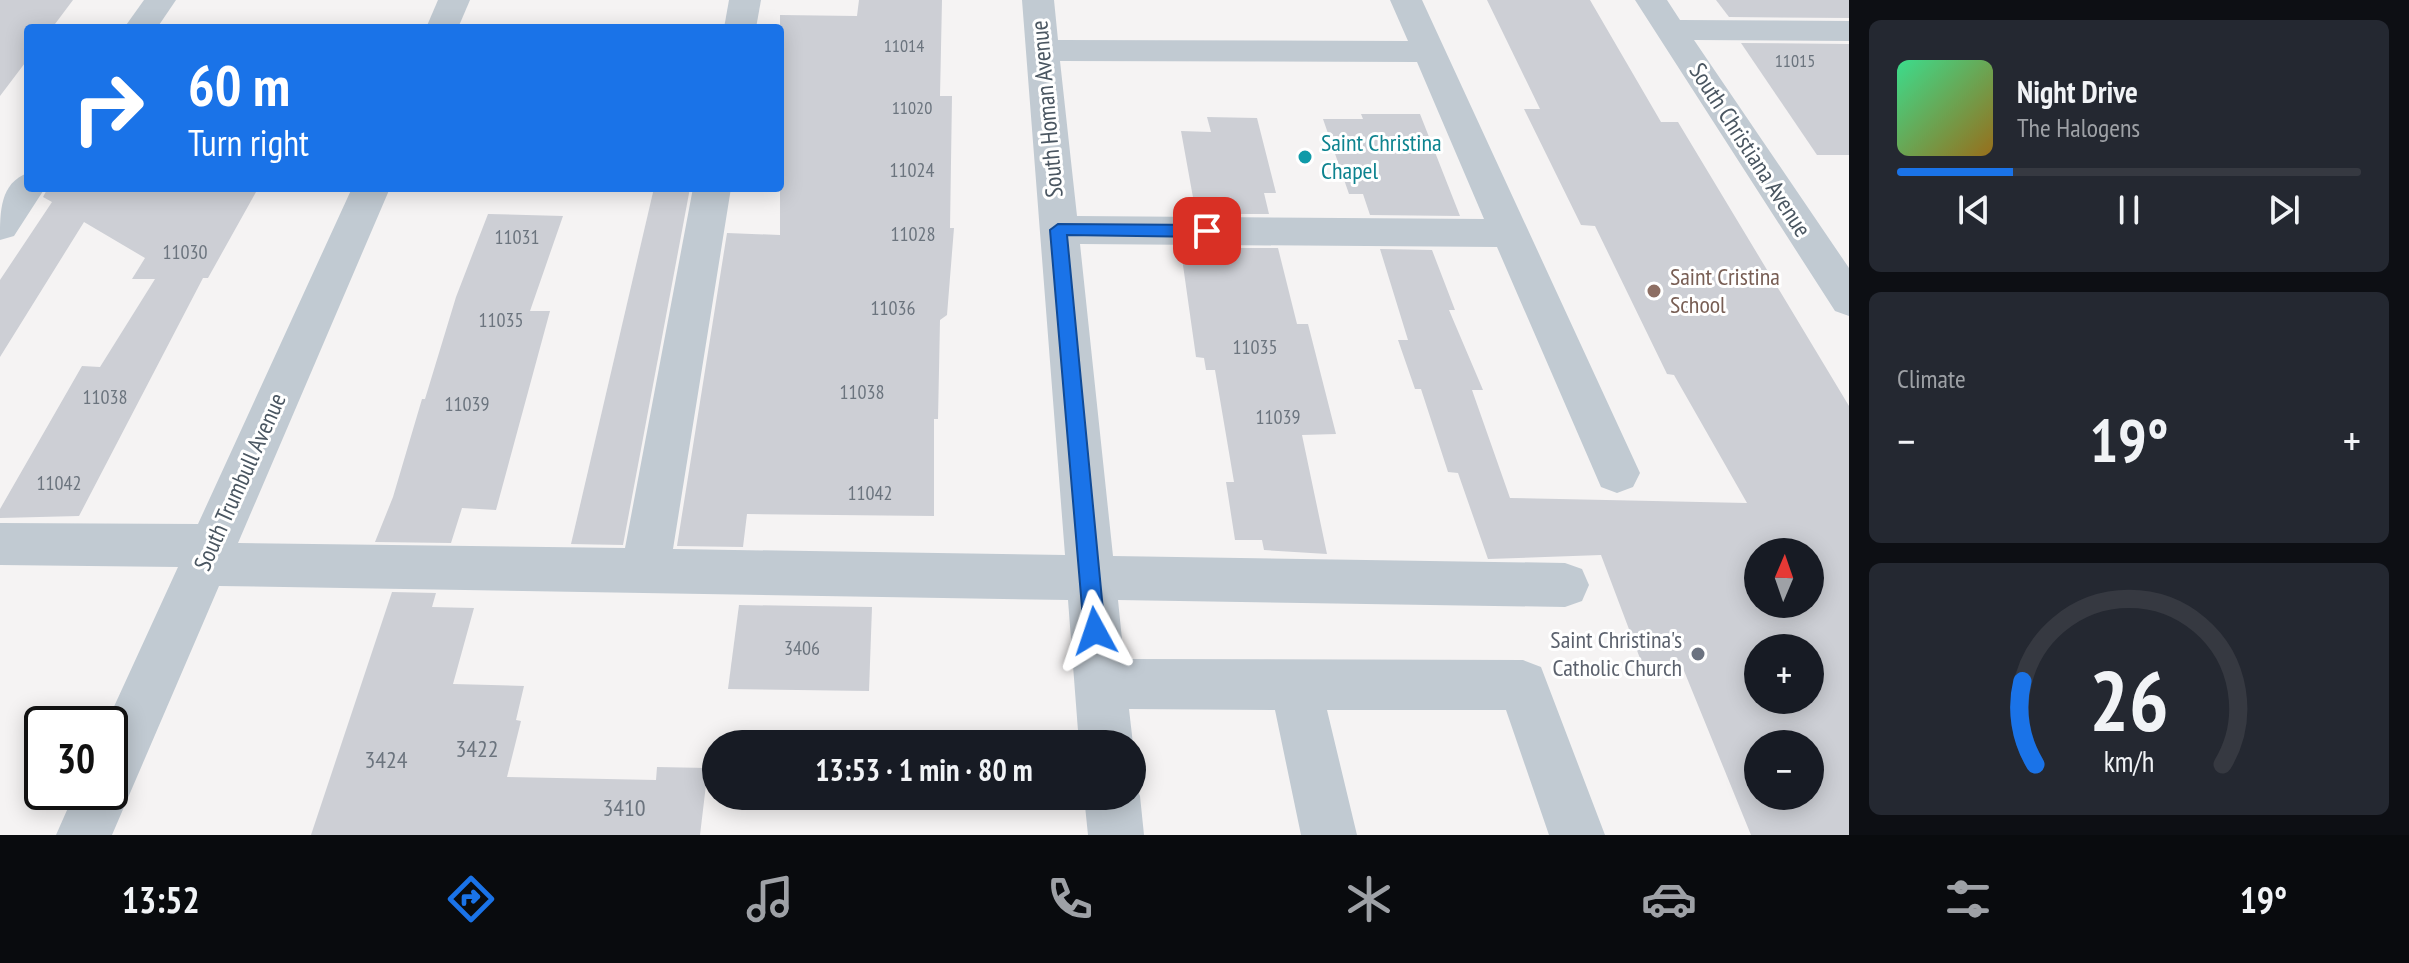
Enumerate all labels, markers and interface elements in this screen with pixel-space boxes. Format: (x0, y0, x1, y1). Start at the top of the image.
street label: South Homan Avenue (1023, 19, 1070, 199)
house number: 11014 (884, 34, 924, 57)
text: 60 m (188, 49, 290, 121)
house number: 11015 (1775, 49, 1815, 72)
icon: right (56, 56, 160, 160)
street label: South Christiana Avenue (1683, 57, 1818, 243)
text: Night Drive (2017, 72, 2138, 111)
house number: 11020 (892, 96, 932, 119)
text: The Halogens (2017, 111, 2140, 144)
text: Turn right (188, 119, 309, 166)
place label: Saint Christina Chapel (1321, 127, 1442, 186)
marker: Saint Christina Chapel (1296, 148, 1314, 166)
house number: 11024 (890, 157, 935, 183)
icon: previous (1952, 188, 1996, 232)
icon: pause (2107, 188, 2151, 232)
icon: next (2262, 188, 2306, 232)
pin (1173, 197, 1241, 265)
icon: arrive (1185, 209, 1229, 253)
house number: 11028 (891, 221, 936, 247)
house number: 11031 (495, 224, 540, 250)
house number: 11030 (163, 239, 208, 265)
place label: Saint Cristina School (1670, 261, 1780, 320)
marker: Saint Cristina School (1645, 282, 1663, 300)
house number: 11036 (871, 295, 916, 321)
house number: 11035 (479, 307, 524, 333)
house number: 11035 (1233, 334, 1278, 360)
text: Climate (1897, 362, 1966, 395)
house number: 11038 (840, 379, 885, 405)
house number: 11038 (83, 384, 128, 410)
street label: South Trumbull Avenue (187, 388, 293, 575)
house number: 11039 (445, 391, 490, 417)
text: 19° (2089, 401, 2169, 479)
house number: 11039 (1256, 404, 1301, 430)
text: − (1897, 412, 1915, 469)
text: + (2343, 412, 2361, 469)
house number: 11042 (37, 470, 82, 496)
house number: 11042 (848, 480, 893, 506)
north arrow (1744, 538, 1824, 618)
map controls (1744, 538, 1824, 810)
position arrow (1053, 589, 1137, 673)
place label: Saint Christina's Catholic Church (1550, 624, 1682, 683)
button: + (1744, 634, 1824, 714)
house number: 3406 (784, 635, 820, 661)
marker: Saint Christina's Catholic Church (1689, 645, 1707, 663)
text: 26 (2089, 646, 2169, 754)
speed limit sign: 30 (24, 706, 128, 810)
button: − (1744, 730, 1824, 810)
house number: 3422 (455, 733, 499, 764)
text: km/h (2104, 743, 2154, 780)
house number: 3424 (364, 744, 408, 775)
text: 13:53 · 1 min · 80 m (815, 750, 1033, 789)
house number: 3410 (602, 792, 646, 823)
icon: directions (443, 871, 499, 927)
icon: music (742, 871, 798, 927)
icon: phone (1042, 871, 1098, 927)
icon: climate (1341, 871, 1397, 927)
icon: car (1641, 871, 1697, 927)
icon: filters (1940, 871, 1996, 927)
text: 13:52 (122, 876, 200, 923)
text: 19° (2240, 876, 2287, 923)

